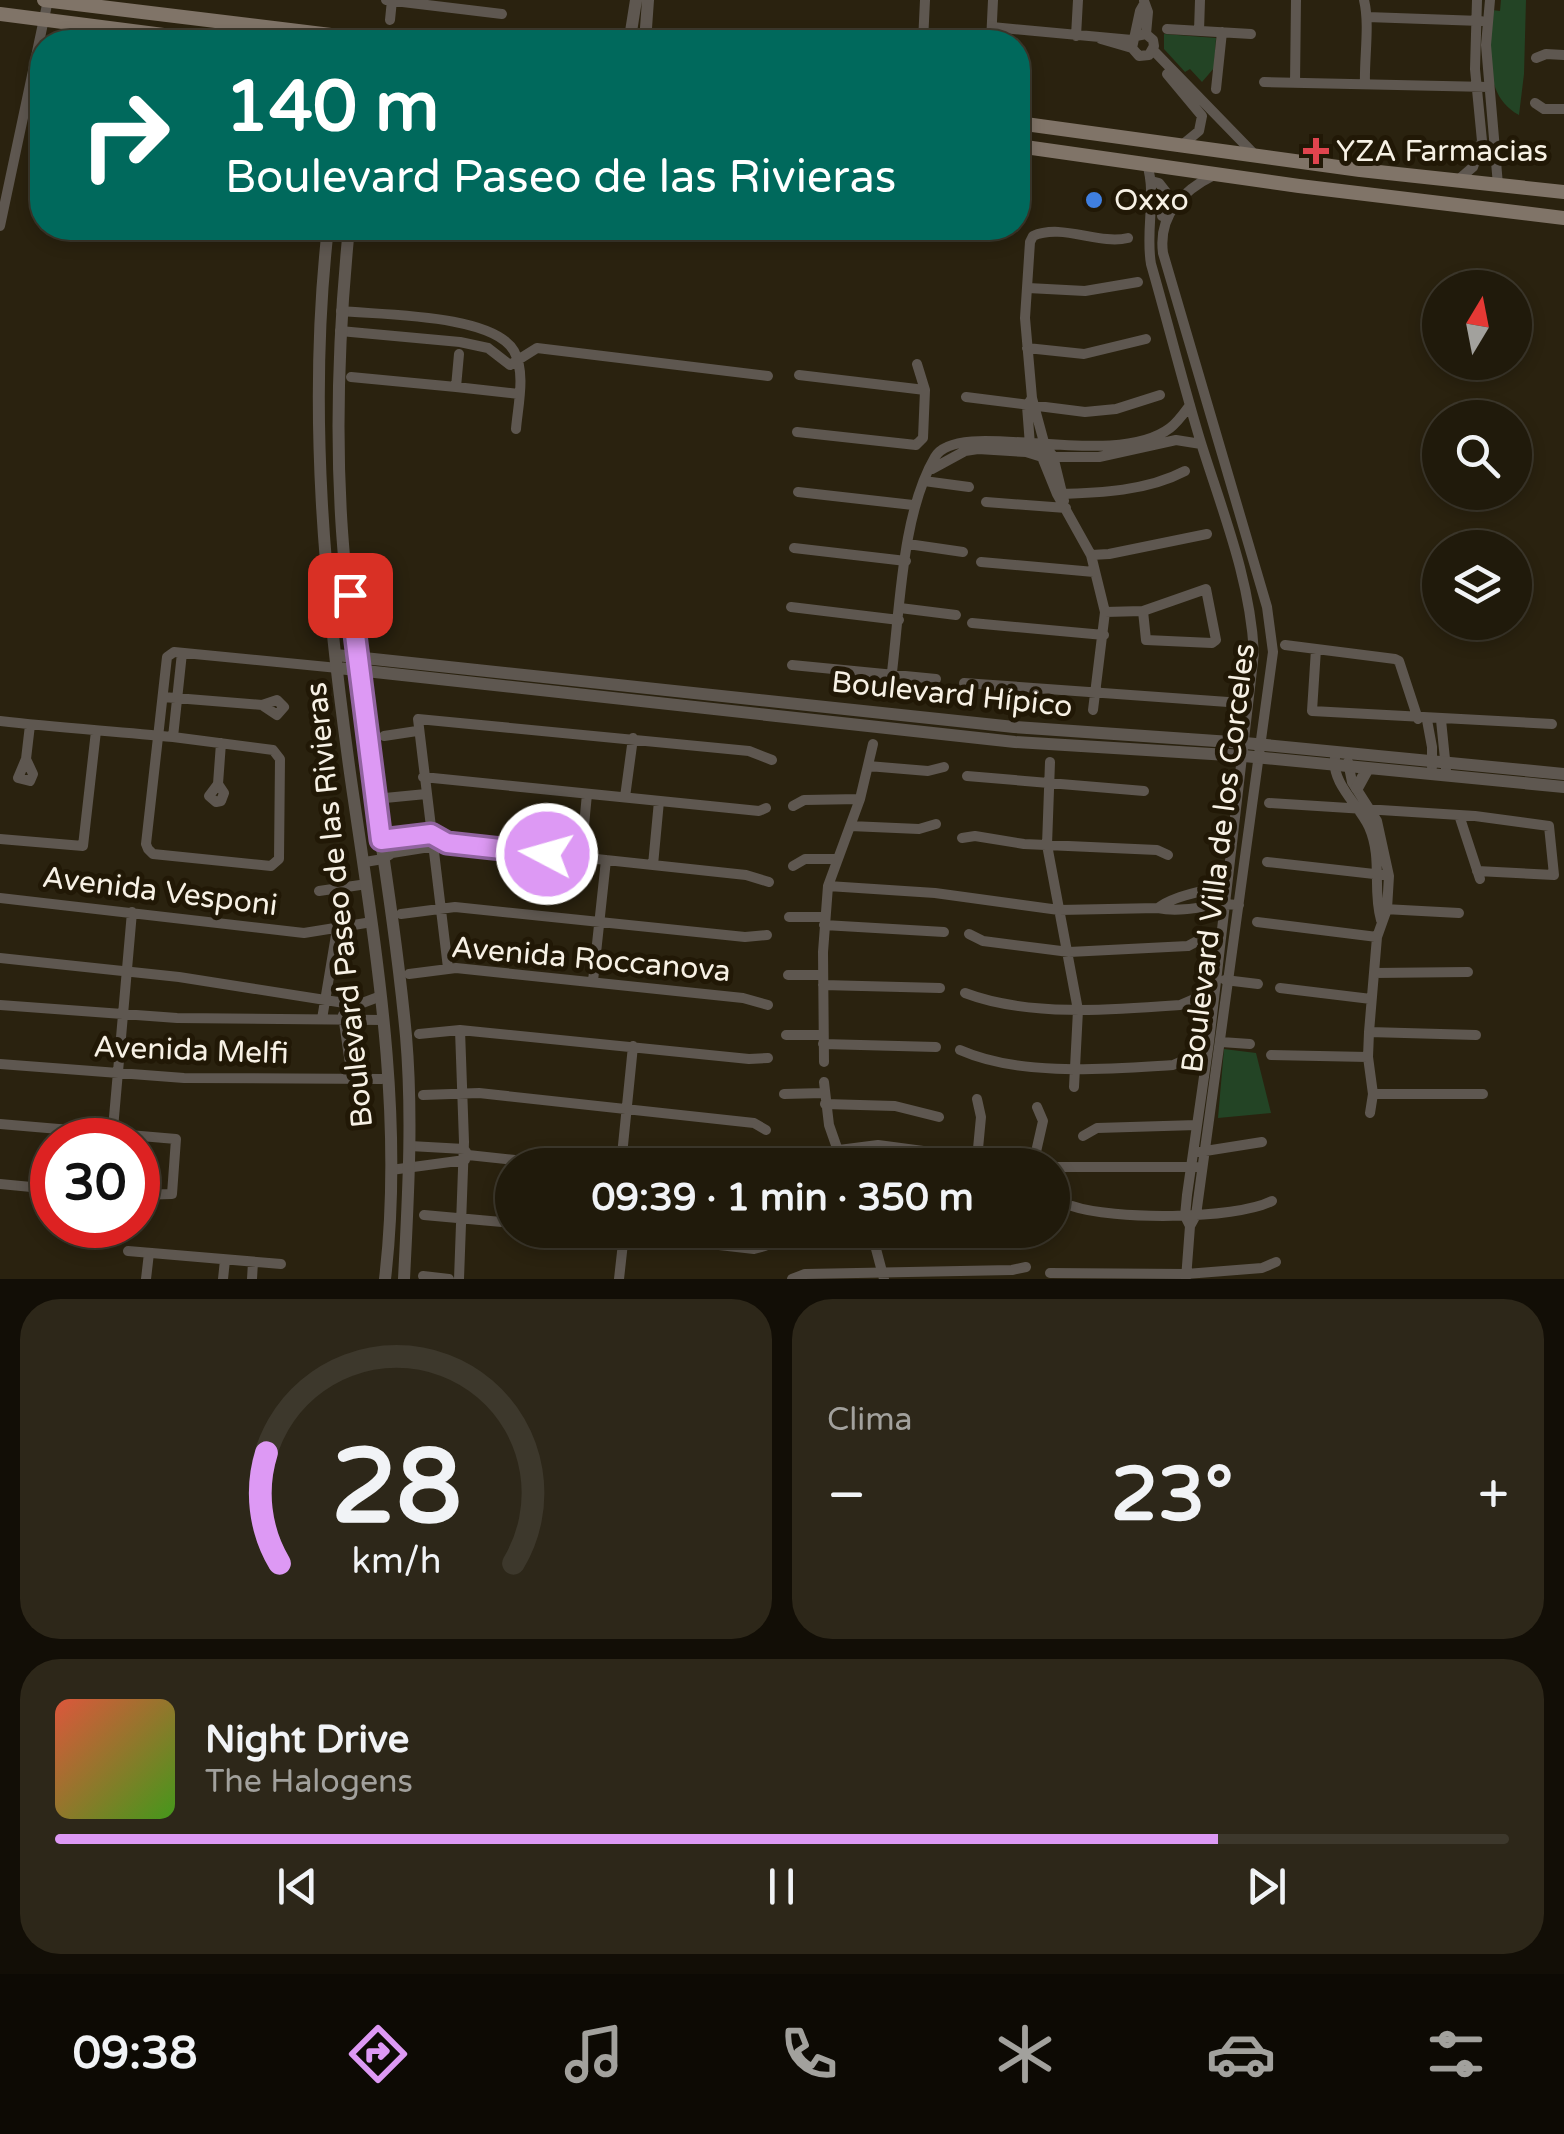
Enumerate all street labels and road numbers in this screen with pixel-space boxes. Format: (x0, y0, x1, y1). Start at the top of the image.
street label: Boulevard Villa de los Corceles (1174, 641, 1263, 1075)
street label: Boulevard Hípico (830, 663, 1074, 726)
street label: Boulevard Paseo de las Rivieras (298, 680, 381, 1129)
street label: Avenida Vesponi (40, 859, 280, 924)
street label: Avenida Roccanova (450, 929, 732, 990)
street label: Avenida Melfi (93, 1029, 289, 1072)

